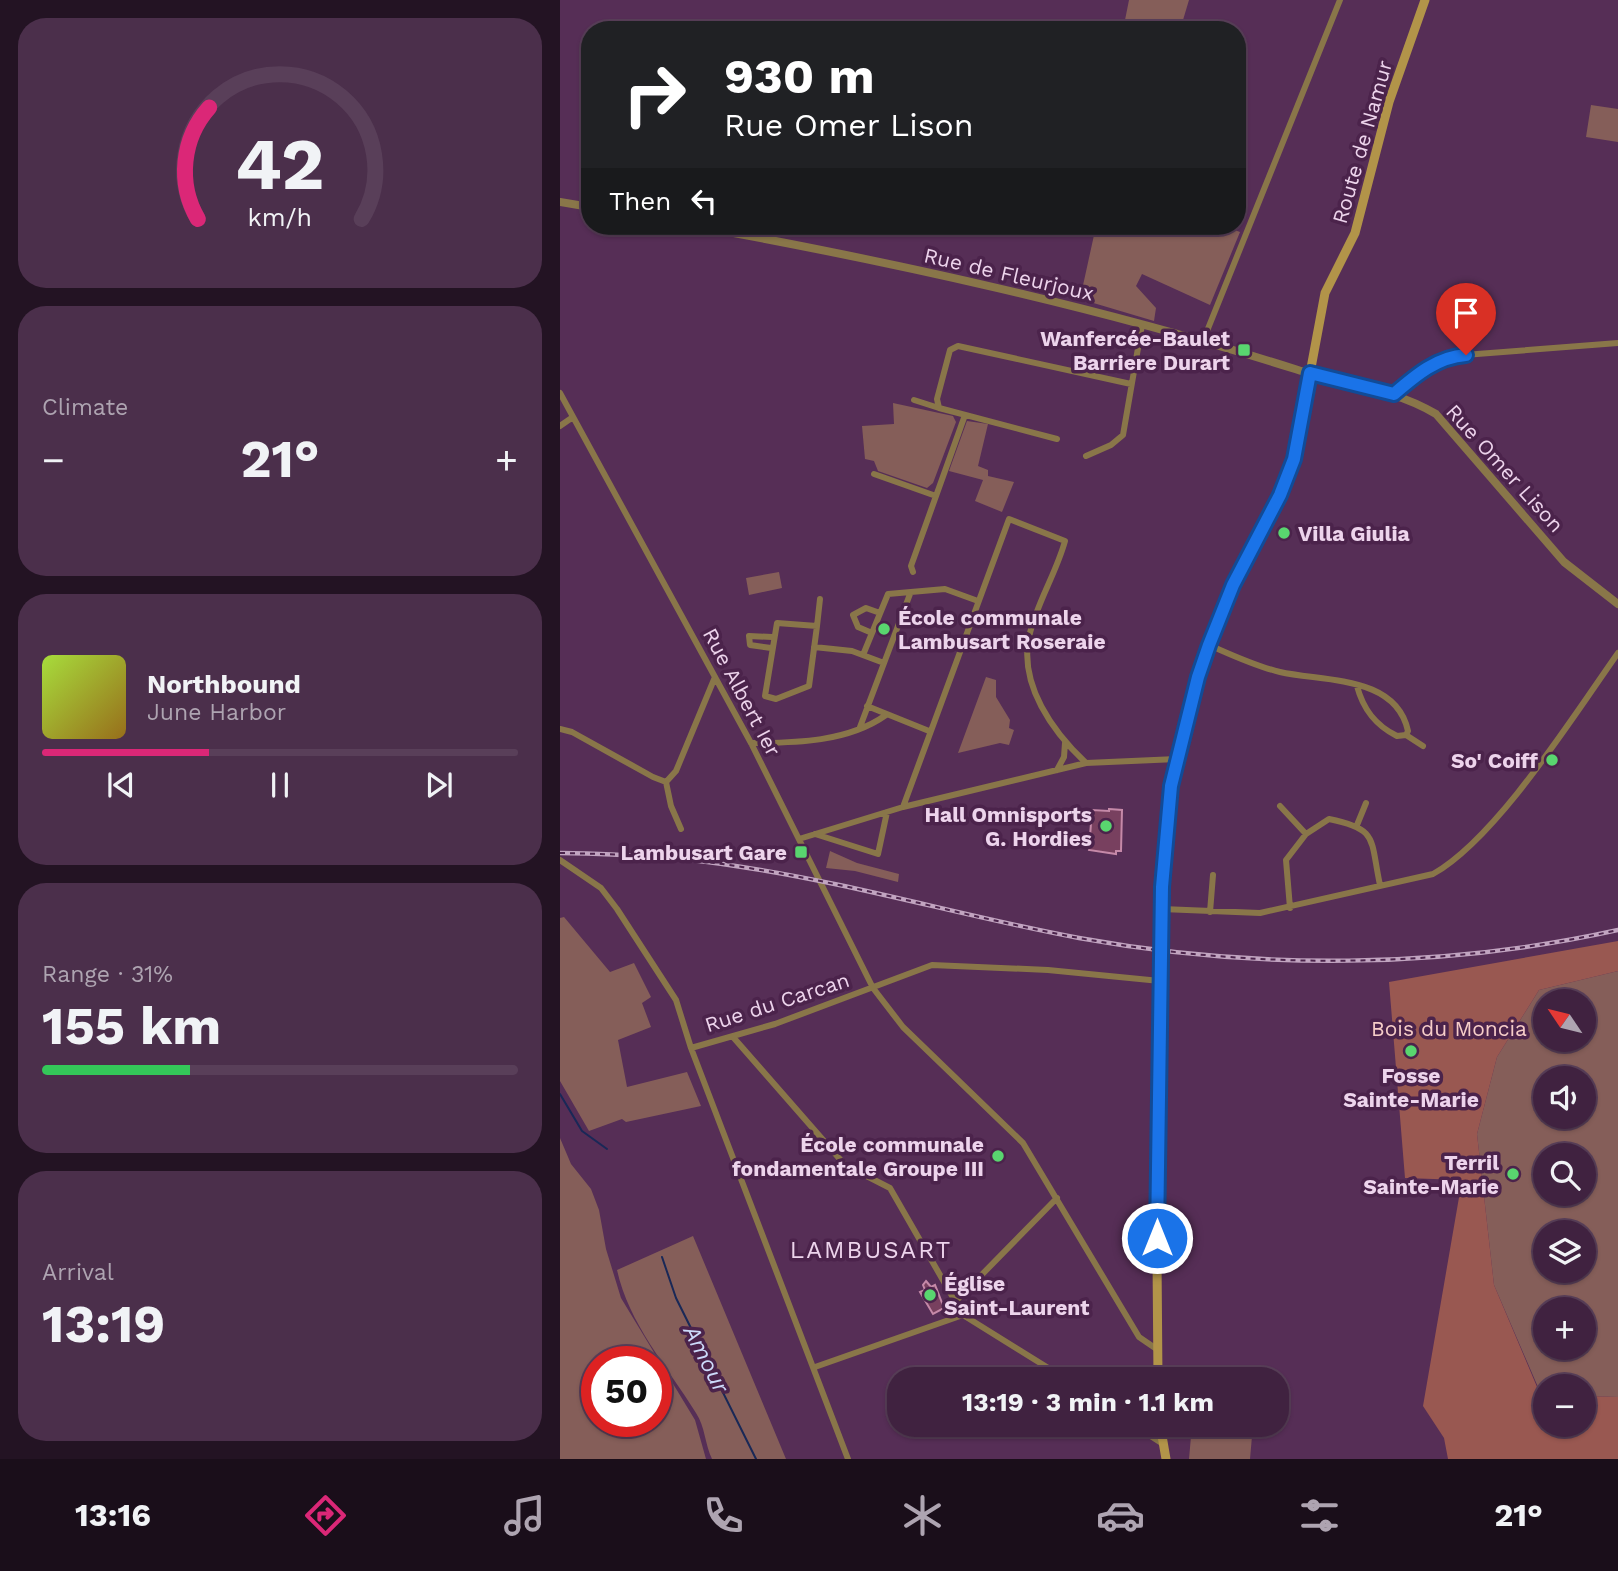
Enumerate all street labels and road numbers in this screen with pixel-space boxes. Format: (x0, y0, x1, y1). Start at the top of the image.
street label: Route de Namur (1327, 57, 1397, 226)
street label: Rue de Fleurjoux (922, 242, 1096, 306)
street label: Rue Omer Lison (1441, 399, 1569, 537)
street label: Rue Albert Ier (698, 624, 786, 761)
street label: Rue du Carcan (702, 967, 852, 1037)

